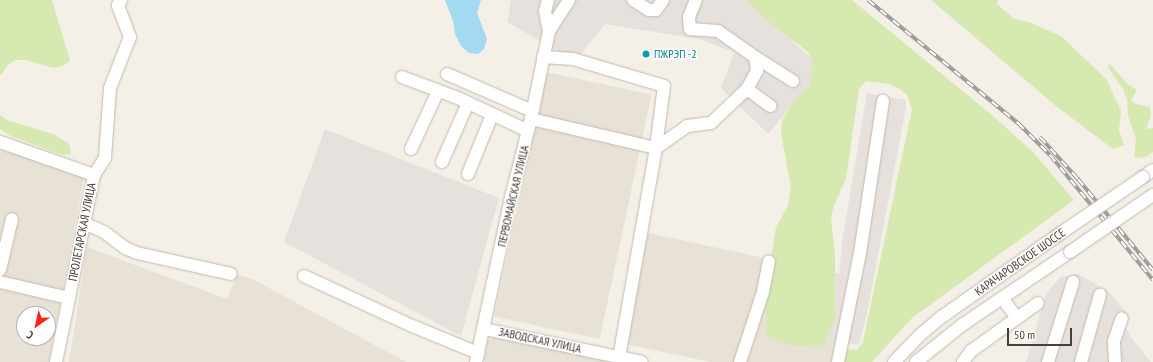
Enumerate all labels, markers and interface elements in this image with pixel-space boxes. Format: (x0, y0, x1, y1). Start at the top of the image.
place label: ПЖРЭП -2 (654, 47, 697, 61)
marker: ПЖРЭП -2 (641, 49, 651, 59)
street label: ПЕРВОМАЙСКАЯ УЛИЦА (494, 144, 532, 248)
street label: ПРОЛЕТАРСКАЯ УЛИЦА (65, 181, 99, 283)
street label: КАРАЧАРОВСКОЕ ШОССЕ (972, 225, 1068, 299)
north arrow (16, 306, 56, 346)
scale bar (1009, 320, 1074, 346)
street label: ЗАВОДСКАЯ УЛИЦА (497, 324, 583, 356)
text: 50 m (1014, 327, 1035, 342)
text: С (24, 328, 36, 342)

